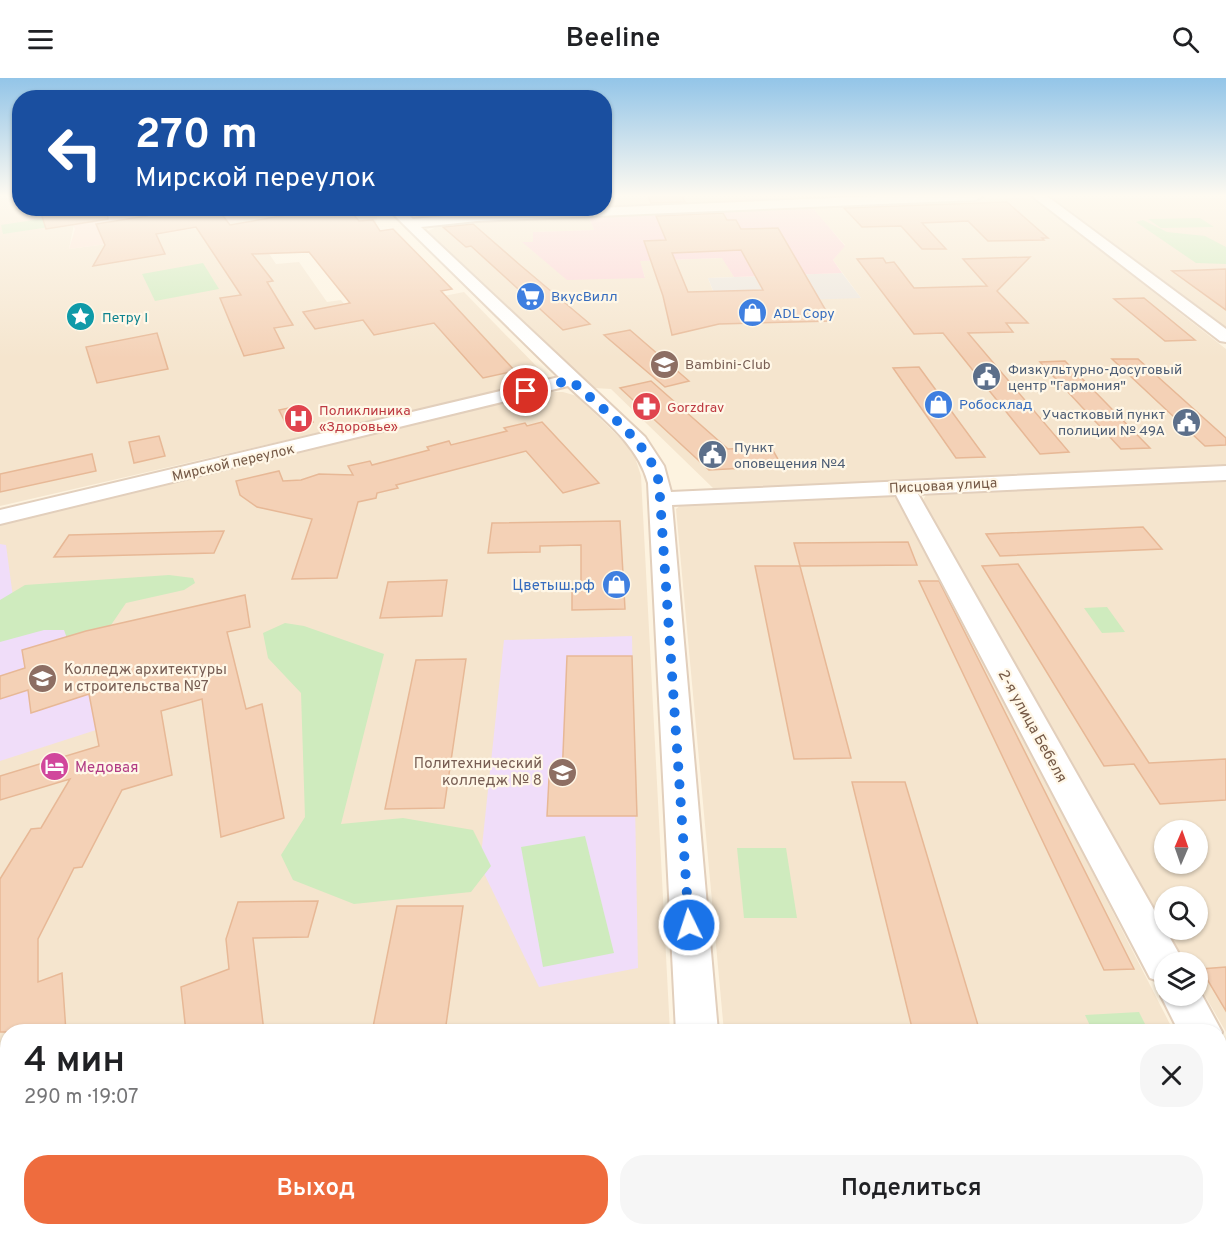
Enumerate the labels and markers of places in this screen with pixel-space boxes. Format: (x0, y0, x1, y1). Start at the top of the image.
supermarket icon: ВкусВилл (514, 280, 546, 312)
place label: ВкусВилл (551, 289, 617, 306)
shop icon: ADL Copy (736, 297, 768, 329)
place icon: Петру I (65, 301, 97, 333)
place label: ADL Copy (773, 306, 835, 323)
place label: Петру I (102, 310, 148, 327)
school or university icon: Bambini-Club (648, 348, 680, 380)
place label: Bambini-Club (685, 357, 771, 374)
public building icon: Физкультурно-досуговый центр "Гармония" (971, 361, 1003, 393)
place label: Физкультурно-досуговый центр "Гармония" (1008, 362, 1182, 395)
pin (500, 365, 551, 416)
shop icon: Робосклад (922, 388, 954, 420)
pharmacy icon: Gorzdrav (630, 391, 662, 423)
place label: Робосклад (959, 397, 1032, 414)
place label: Gorzdrav (667, 400, 724, 417)
hospital icon: Поликлиника «Здоровье» (282, 402, 314, 434)
place label: Поликлиника «Здоровье» (319, 403, 411, 436)
public building icon: Участковый пункт полиции № 49А (1170, 406, 1202, 438)
place label: Участковый пункт полиции № 49А (1042, 407, 1165, 440)
public building icon: Пункт оповещения №4 (697, 439, 729, 471)
place label: Пункт оповещения №4 (734, 440, 846, 473)
shop icon: Цветыш.рф (600, 569, 632, 601)
place label: Цветыш.рф (512, 577, 595, 596)
place label: Колледж архитектуры и строительства №7 (64, 661, 227, 697)
school or university icon: Колледж архитектуры и строительства №7 (27, 662, 59, 694)
hotel icon: Медовая (38, 751, 70, 783)
place label: Политехнический колледж № 8 (414, 755, 542, 791)
school or university icon: Политехнический колледж № 8 (547, 756, 579, 788)
place label: Медовая (75, 759, 138, 778)

